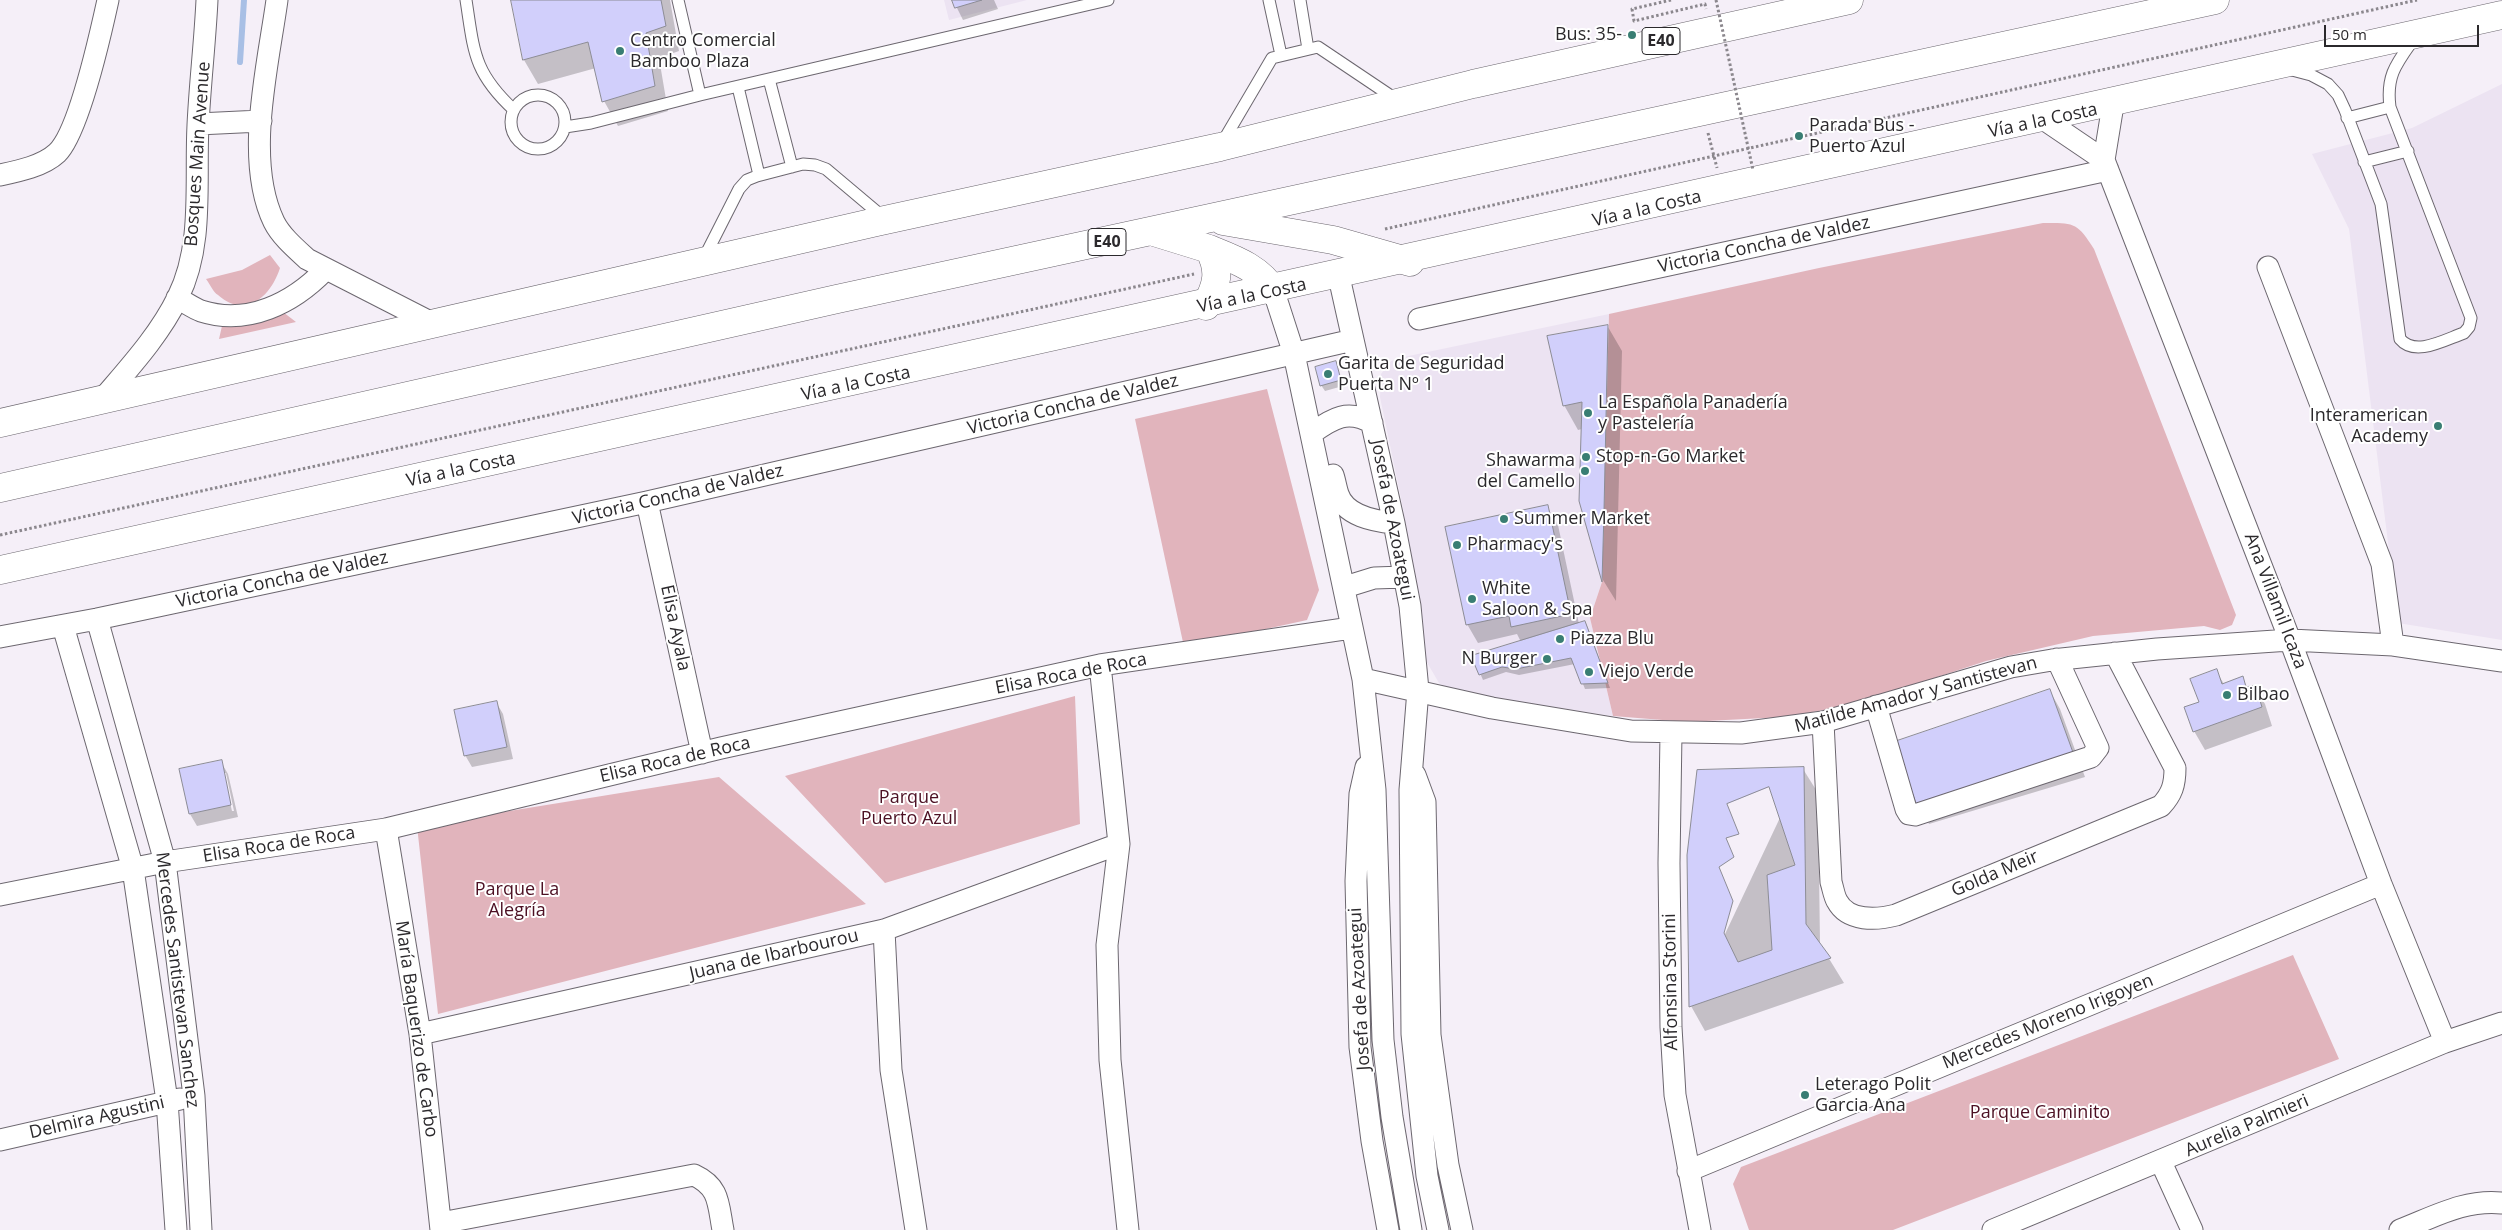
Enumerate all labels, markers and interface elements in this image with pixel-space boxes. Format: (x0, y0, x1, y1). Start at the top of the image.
scale bar (2327, 15, 2482, 47)
place label: Bus: 35- (1555, 24, 1622, 46)
text: 50 m (2332, 24, 2367, 44)
road number: E40 (1642, 27, 1680, 54)
marker: Bus: 35- (1626, 29, 1638, 41)
place label: Centro Comercial Bamboo Plaza (630, 30, 776, 72)
marker: Centro Comercial Bamboo Plaza (614, 45, 626, 57)
street label: Bosques Main Avenue (181, 61, 215, 247)
street label: Vía a la Costa (1986, 99, 2100, 143)
place label: Parada Bus - Puerto Azul (1809, 115, 1915, 158)
marker: Parada Bus - Puerto Azul (1793, 130, 1805, 142)
street label: Vía a la Costa (1590, 186, 1704, 232)
street label: Victoria Concha de Valdez (1656, 212, 1872, 278)
road number: E40 (1088, 228, 1126, 256)
street label: Vía a la Costa (1195, 274, 1309, 318)
place label: Garita de Seguridad Puerta Nº 1 (1338, 353, 1505, 396)
street label: Vía a la Costa (799, 362, 913, 406)
marker: Garita de Seguridad Puerta Nº 1 (1322, 368, 1334, 380)
street label: Victoria Concha de Valdez (965, 370, 1181, 440)
place label: La Española Panadería y Pastelería (1598, 392, 1788, 434)
place label: Interamerican Academy (2310, 405, 2428, 448)
marker: La Española Panadería y Pastelería (1582, 407, 1594, 419)
marker: Interamerican Academy (2432, 420, 2444, 432)
street label: Josefa de Azoategui (1366, 438, 1418, 602)
place label: Stop-n-Go Market (1596, 446, 1745, 468)
street label: Vía a la Costa (404, 448, 518, 492)
place label: Shawarma del Camello (1477, 450, 1575, 492)
marker: Stop-n-Go Market (1580, 451, 1592, 463)
street label: Victoria Concha de Valdez (570, 460, 786, 530)
marker: Shawarma del Camello (1579, 465, 1591, 477)
place label: Summer Market (1514, 508, 1650, 530)
marker: Summer Market (1498, 513, 1510, 525)
street label: Ana Villamil Icaza (2239, 530, 2311, 672)
place label: Pharmacy's (1467, 534, 1563, 556)
marker: Pharmacy's (1451, 539, 1463, 551)
street label: Victoria Concha de Valdez (174, 547, 390, 613)
place label: White Saloon & Spa (1482, 578, 1592, 620)
street label: Elisa Ayala (655, 583, 695, 673)
marker: White Saloon & Spa (1466, 593, 1478, 605)
place label: Piazza Blu (1570, 628, 1654, 650)
marker: Piazza Blu (1554, 633, 1566, 645)
place label: N Burger (1462, 648, 1537, 670)
street label: Elisa Roca de Roca (993, 649, 1149, 699)
street label: Matilde Amador y Santistevan (1792, 652, 2040, 738)
marker: N Burger (1541, 653, 1553, 665)
place label: Viejo Verde (1599, 661, 1694, 683)
marker: Viejo Verde (1583, 666, 1595, 678)
place label: Bilbao (2237, 684, 2290, 706)
marker: Bilbao (2221, 689, 2233, 701)
street label: Elisa Roca de Roca (598, 732, 752, 788)
park label: Parque Puerto Azul (861, 787, 957, 830)
street label: Elisa Roca de Roca (201, 822, 357, 868)
street label: Golda Meir (1948, 846, 2042, 902)
street label: Mercedes Santistevan Sanchez (151, 851, 203, 1109)
park label: Parque La Alegría (475, 879, 559, 922)
street label: Josefa de Azoategui (1345, 907, 1375, 1071)
street label: Alfonsina Storini (1659, 913, 1683, 1051)
street label: María Baquerizo de Carbo (390, 919, 442, 1139)
street label: Juana de Ibarbourou (687, 925, 861, 985)
street label: Mercedes Moreno Irigoyen (1939, 970, 2157, 1074)
place label: Leterago Polit Garcia Ana (1815, 1074, 1931, 1116)
marker: Leterago Polit Garcia Ana (1799, 1089, 1811, 1101)
street label: Aurelia Palmieri (2182, 1090, 2312, 1162)
street label: Delmira Agustini (27, 1092, 167, 1144)
park label: Parque Caminito (1970, 1102, 2110, 1124)

